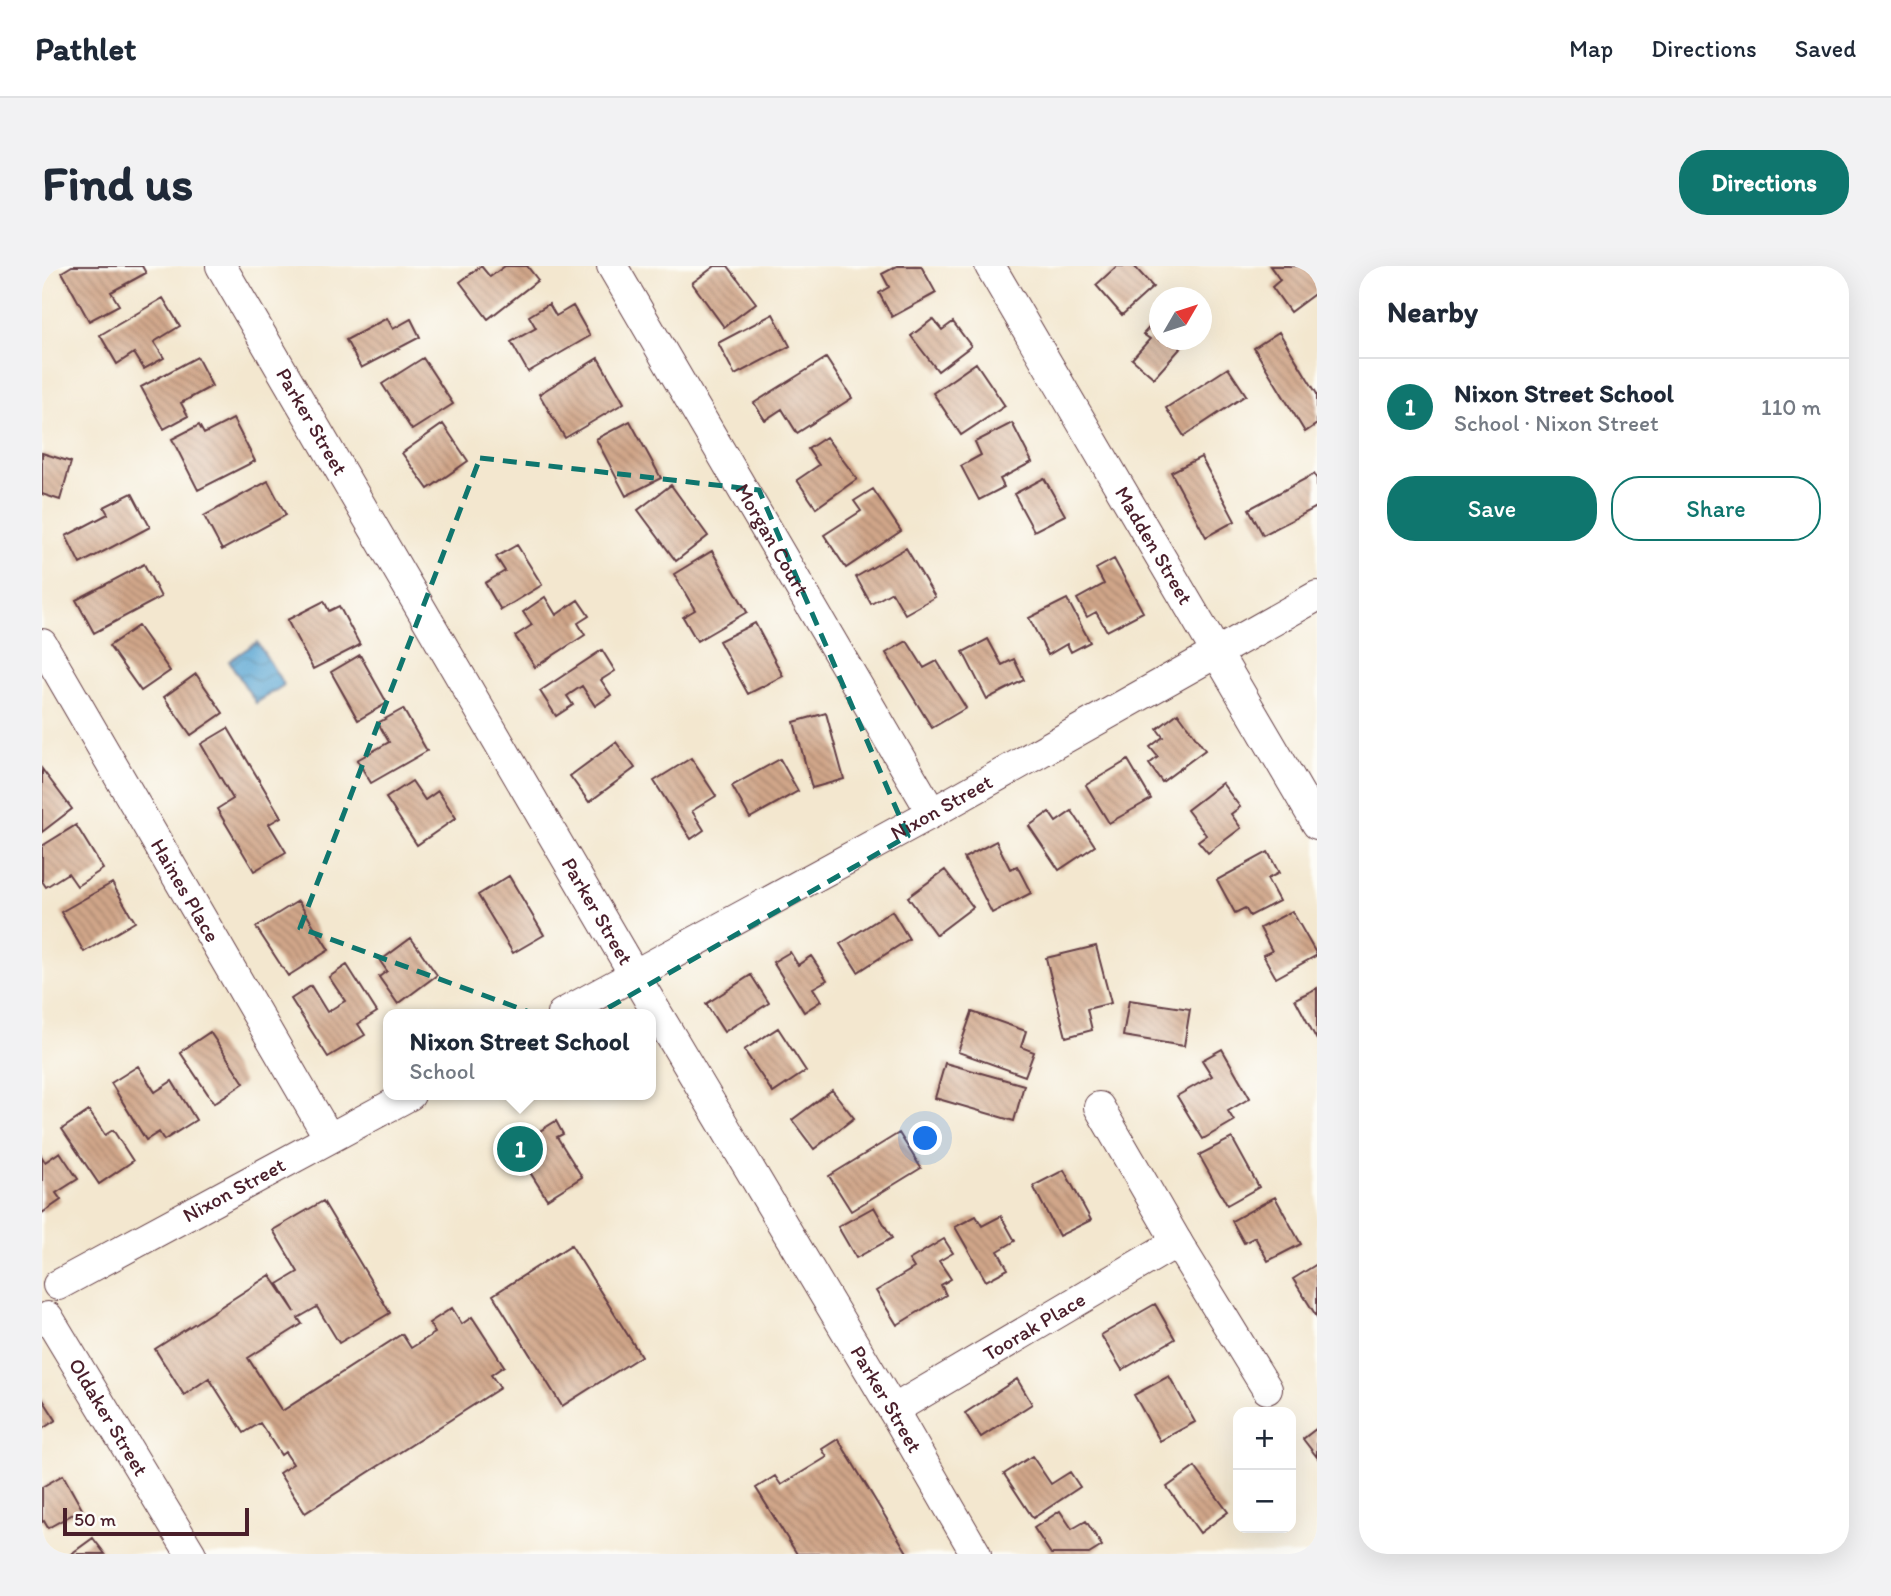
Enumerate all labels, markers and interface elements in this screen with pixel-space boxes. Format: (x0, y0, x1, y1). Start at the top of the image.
text: Pathlet (35, 29, 137, 68)
text: Map (1569, 34, 1613, 63)
text: Directions (1651, 34, 1757, 63)
text: Saved (1795, 34, 1856, 63)
button: Directions (1679, 150, 1849, 215)
text: Find us (42, 153, 193, 212)
north arrow (1149, 287, 1212, 350)
text: Nearby (1387, 293, 1478, 330)
street label: Parker Street (271, 363, 353, 480)
text: Nixon Street School (1454, 377, 1674, 409)
text: 1 (1405, 393, 1415, 421)
text: 110 m (1761, 393, 1821, 421)
text: School · Nixon Street (1454, 409, 1659, 437)
button: Save (1387, 476, 1597, 541)
button: Share (1611, 476, 1821, 541)
street label: Morgan Court (730, 479, 815, 600)
street label: Madden Street (1110, 482, 1199, 609)
street label: Nixon Street (886, 769, 997, 845)
street label: Haines Place (146, 834, 225, 947)
street label: Parker Street (557, 853, 639, 969)
popup (383, 1009, 656, 1100)
text: Nixon Street School (410, 1025, 629, 1057)
text: School (410, 1057, 475, 1085)
your location (908, 1121, 942, 1155)
pin: 1 (497, 1123, 543, 1175)
street label: Nixon Street (178, 1152, 289, 1227)
street label: Toorak Place (978, 1286, 1090, 1366)
street label: Parker Street (845, 1341, 928, 1457)
street label: Oldaker Street (64, 1353, 154, 1481)
map controls (1233, 1407, 1296, 1533)
button: + (1233, 1407, 1296, 1470)
button: − (1233, 1470, 1296, 1533)
scale bar (63, 1505, 248, 1537)
text: 50 m (74, 1508, 116, 1531)

